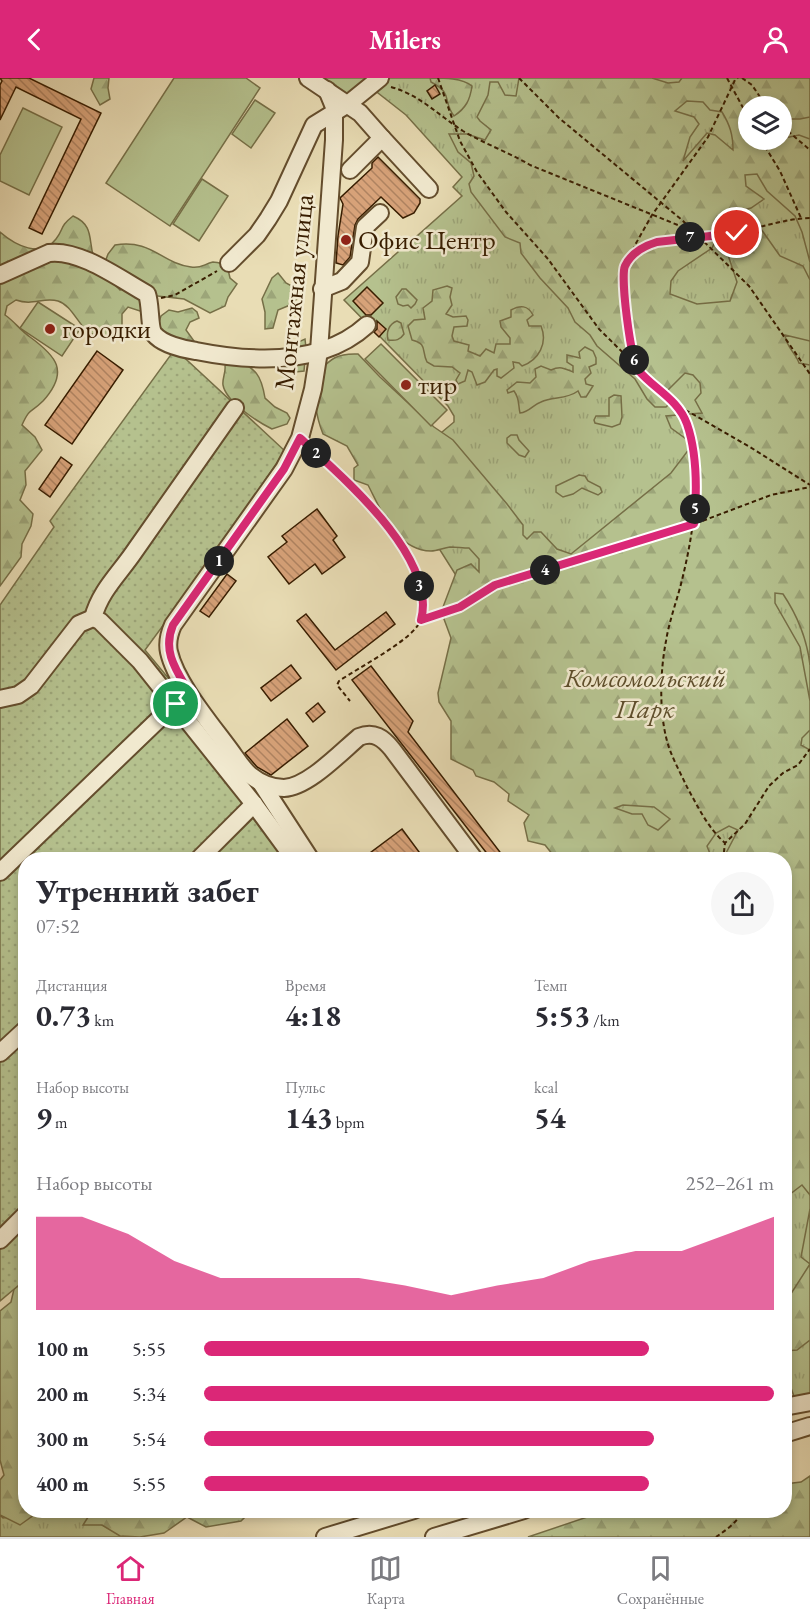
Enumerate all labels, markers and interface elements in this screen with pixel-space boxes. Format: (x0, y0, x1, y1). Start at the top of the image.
text: Milers (369, 22, 441, 57)
icon: back (18, 23, 51, 56)
icon: person (759, 23, 792, 56)
map controls (738, 96, 792, 150)
button: layers (738, 96, 792, 150)
street label: Монтажная улица (266, 192, 321, 392)
pin (711, 207, 762, 258)
icon: check (720, 216, 753, 249)
place label: Офис Центр (358, 222, 496, 257)
pin: 7 (675, 222, 705, 252)
text: 7 (686, 226, 694, 247)
marker: Офис Центр (339, 233, 353, 247)
place label: городки (62, 311, 151, 346)
marker: городки (43, 322, 57, 336)
pin: 6 (619, 345, 649, 375)
text: 6 (630, 349, 638, 370)
place label: тир (418, 367, 457, 402)
marker: тир (399, 378, 413, 392)
pin: 2 (301, 438, 331, 468)
text: 2 (312, 442, 320, 463)
pin: 5 (680, 494, 710, 524)
text: 5 (691, 498, 699, 519)
pin: 1 (204, 546, 234, 576)
text: 1 (215, 550, 223, 571)
pin: 4 (530, 555, 560, 585)
text: 4 (541, 559, 549, 580)
pin: 3 (404, 571, 434, 601)
text: 3 (415, 575, 423, 596)
park label: Комсомольский Парк (563, 660, 726, 726)
pin (150, 678, 201, 729)
icon: arrive (159, 687, 192, 720)
text: Утренний забег (36, 869, 259, 912)
button: share (711, 872, 774, 935)
text: 07:52 (36, 913, 79, 939)
text: Дистанция (36, 975, 107, 996)
text: Время (285, 975, 326, 996)
text: Темп (534, 975, 567, 996)
text: 0.73 (36, 996, 91, 1035)
text: 4:18 (285, 996, 341, 1035)
text: 5:53 (534, 996, 590, 1035)
text: km (91, 1010, 114, 1031)
text: /km (590, 1010, 620, 1031)
text: Набор высоты (36, 1077, 129, 1098)
text: Пульс (285, 1077, 326, 1098)
text: kcal (534, 1077, 558, 1098)
text: 9 (36, 1098, 52, 1137)
text: 143 (285, 1098, 333, 1137)
text: 54 (534, 1098, 566, 1137)
text: m (52, 1112, 68, 1133)
text: bpm (333, 1112, 365, 1133)
text: Набор высоты (36, 1170, 152, 1196)
text: 252–261 m (686, 1170, 774, 1196)
text: 100 m (36, 1336, 89, 1362)
text: 5:55 (132, 1336, 166, 1362)
text: 200 m (36, 1381, 89, 1407)
text: 5:34 (132, 1381, 166, 1407)
text: 300 m (36, 1426, 89, 1452)
text: 5:54 (132, 1426, 166, 1452)
text: 400 m (36, 1471, 89, 1497)
text: 5:55 (132, 1471, 166, 1497)
tab: Главная (106, 1552, 155, 1609)
tab: Карта (367, 1552, 405, 1609)
tab: Сохранённые (617, 1552, 704, 1609)

